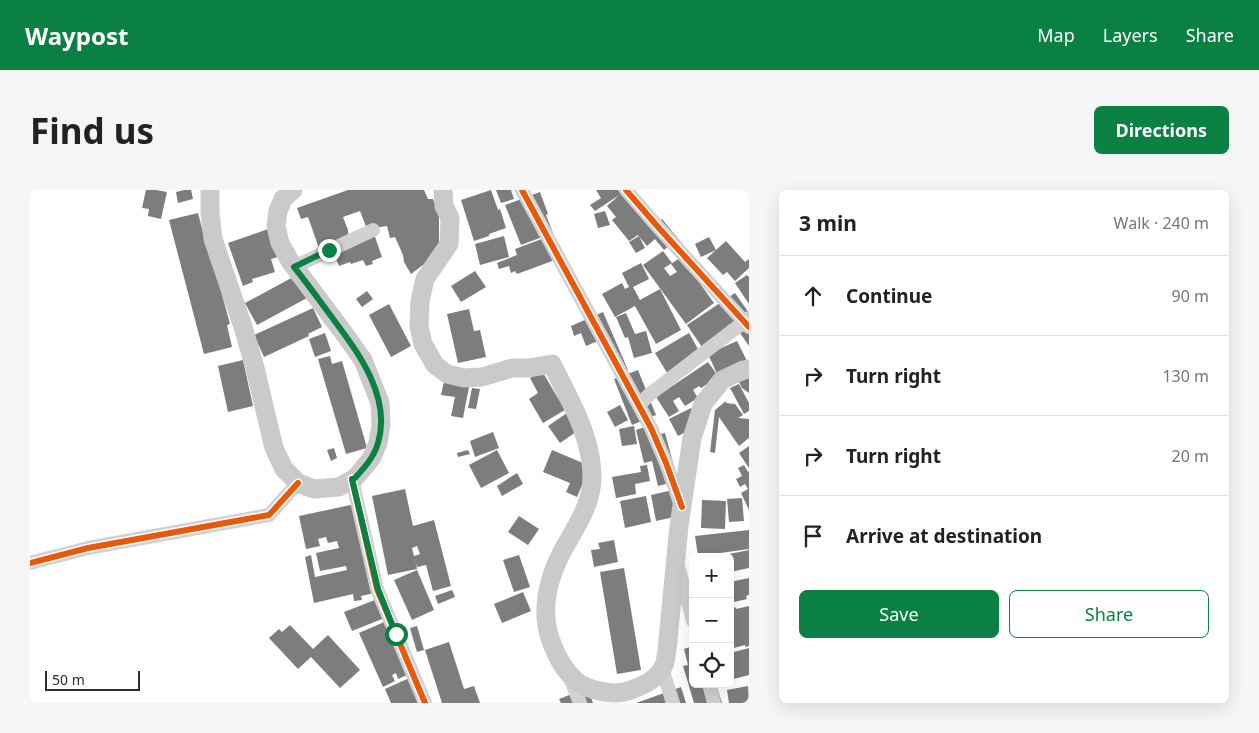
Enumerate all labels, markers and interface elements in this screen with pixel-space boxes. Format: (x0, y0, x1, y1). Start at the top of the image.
text: Waypost (25, 19, 128, 52)
text: Map (1037, 23, 1075, 47)
text: Layers (1103, 23, 1158, 47)
text: Share (1186, 23, 1234, 47)
button: Directions (1094, 106, 1229, 154)
text: Find us (30, 107, 154, 154)
text: 3 min (799, 209, 857, 237)
text: Walk · 240 m (1114, 212, 1209, 234)
route end (318, 239, 341, 262)
icon: ahead (799, 282, 827, 310)
text: Continue (846, 283, 932, 309)
text: 90 m (1172, 285, 1209, 307)
icon: right (799, 362, 827, 390)
text: Turn right (846, 363, 941, 389)
text: 130 m (1162, 365, 1209, 387)
icon: right (799, 442, 827, 470)
text: Turn right (846, 443, 941, 469)
text: 20 m (1172, 445, 1209, 467)
icon: arrive (799, 522, 827, 550)
text: Arrive at destination (846, 523, 1042, 549)
map controls (689, 553, 734, 688)
button: + (689, 553, 734, 598)
button: Save (799, 590, 999, 638)
button: Share (1009, 590, 1209, 638)
button: − (689, 598, 734, 643)
route start (385, 623, 408, 646)
button: locate (689, 643, 734, 688)
scale bar (45, 668, 140, 691)
text: 50 m (52, 670, 85, 689)

